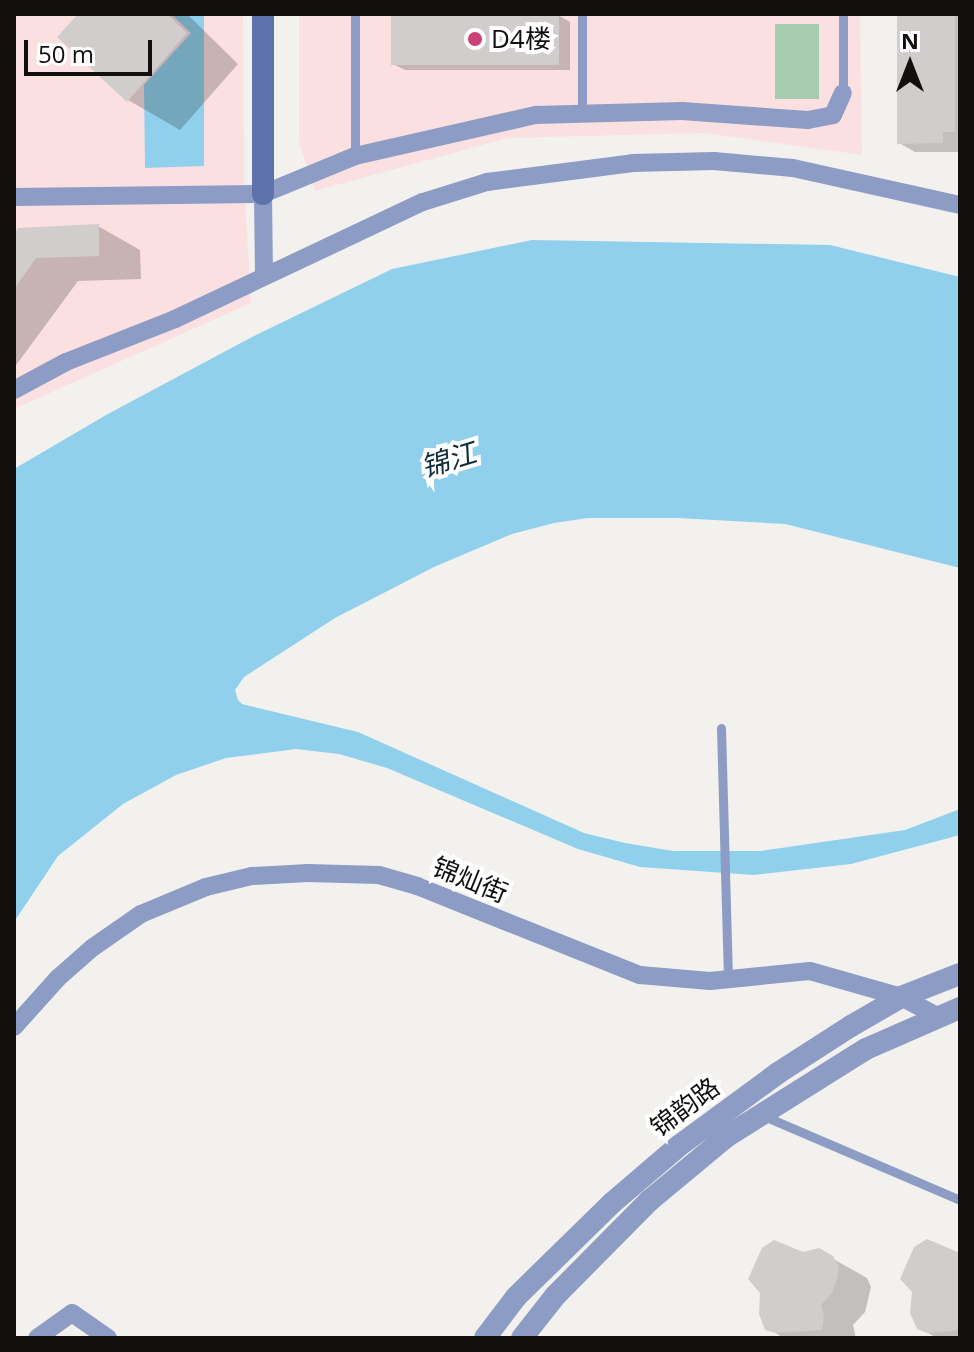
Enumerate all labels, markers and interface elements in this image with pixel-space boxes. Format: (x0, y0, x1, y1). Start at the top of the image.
place label: D4楼 (491, 23, 551, 55)
scale bar (28, 24, 156, 74)
north arrow (870, 24, 950, 104)
text: N (901, 25, 919, 55)
marker: D4楼 (466, 30, 484, 48)
text: 50 m (38, 37, 94, 70)
water label: 锦江 (416, 435, 480, 483)
street label: 锦灿街 (428, 851, 512, 909)
street label: 锦韵路 (644, 1071, 726, 1143)

